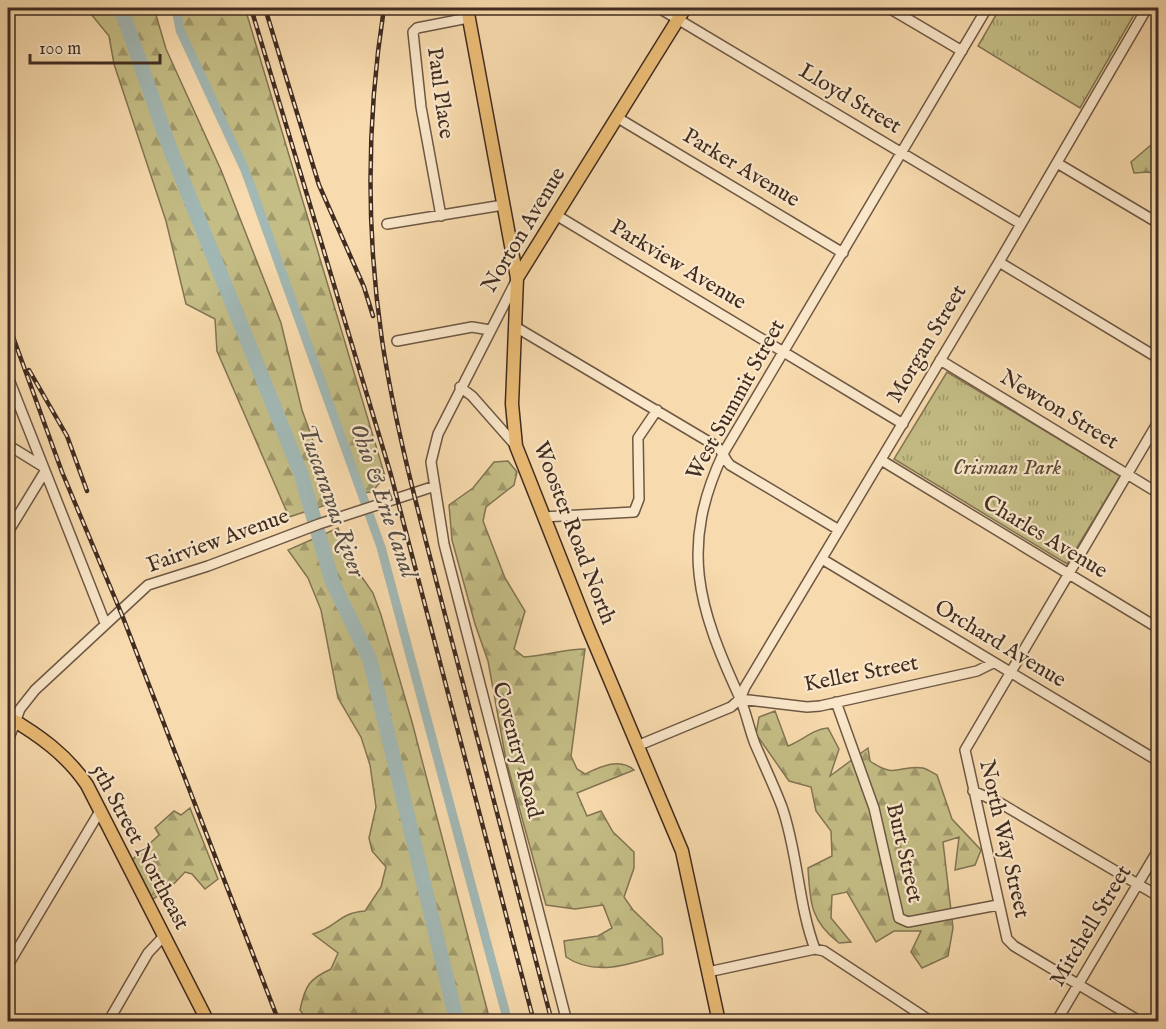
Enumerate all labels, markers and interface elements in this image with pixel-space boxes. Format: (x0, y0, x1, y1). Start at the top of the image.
scale bar (30, 27, 160, 65)
text: 100 m (39, 38, 81, 61)
street label: Paul Place (420, 45, 460, 141)
street label: Lloyd Street (794, 57, 907, 141)
street label: Parker Avenue (677, 122, 805, 214)
street label: Norton Avenue (476, 162, 572, 298)
street label: Parkview Avenue (605, 213, 751, 317)
street label: Morgan Street (881, 279, 973, 408)
street label: West Summit Street (680, 314, 792, 485)
street label: Newton Street (995, 364, 1124, 457)
water label: Ohio & Erie Canal (342, 420, 425, 585)
water label: Tuscarawas River (290, 421, 372, 583)
street label: Wooster Road North (526, 437, 622, 629)
park label: Crisman Park (953, 454, 1061, 482)
street label: Charles Avenue (977, 489, 1113, 585)
street label: Fairview Avenue (143, 502, 293, 580)
street label: Orchard Avenue (929, 594, 1071, 694)
street label: Keller Street (802, 649, 921, 699)
street label: Coventry Road (485, 679, 549, 821)
street label: North Way Street (972, 757, 1036, 921)
street label: 5th Street Northeast (84, 759, 196, 935)
street label: Burt Street (879, 801, 929, 906)
street label: Mitchell Street (1044, 860, 1138, 992)

